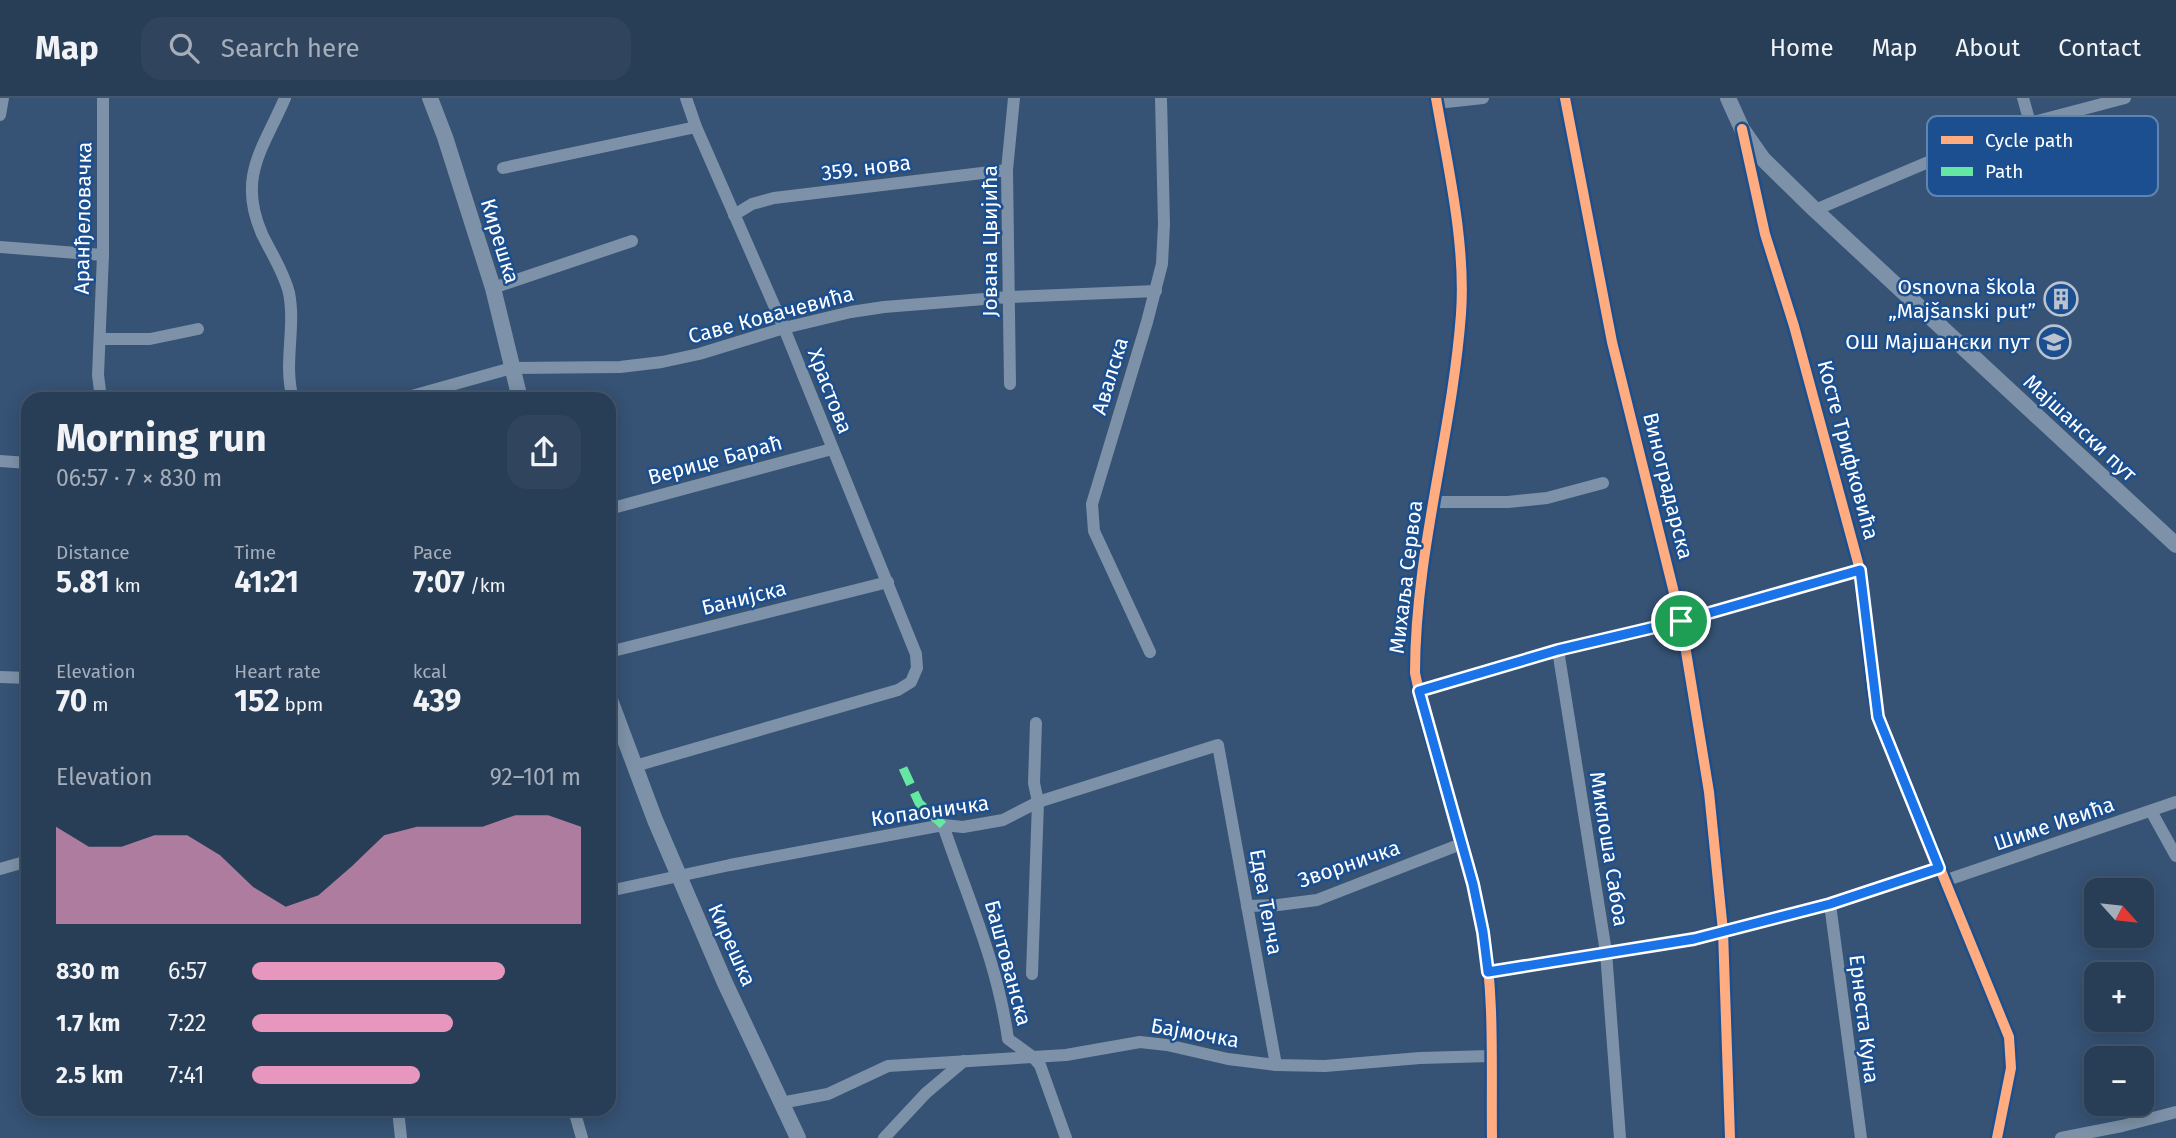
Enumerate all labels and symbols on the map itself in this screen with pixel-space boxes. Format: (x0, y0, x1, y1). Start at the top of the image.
legend (1927, 116, 2158, 196)
text: Cycle path (1985, 129, 2073, 152)
street label: Аранђеловачка (69, 141, 97, 295)
street label: 359. нова (820, 150, 912, 186)
text: Path (1985, 160, 2023, 183)
street label: Јована Цвијића (977, 165, 1003, 317)
street label: Кирешка (475, 195, 525, 287)
place label: Osnovna škola „Majšanski put” (1888, 274, 2036, 324)
street label: Саве Ковачевића (685, 280, 857, 350)
building icon: Osnovna škola „Majšanski put” (2042, 280, 2080, 318)
school or university icon: ОШ Мајшански пут (2035, 323, 2073, 361)
place label: ОШ Мајшански пут (1845, 329, 2031, 355)
street label: Авалска (1086, 334, 1134, 418)
street label: Храстова (802, 345, 858, 437)
street label: Косте Трифковића (1812, 357, 1884, 543)
street label: Мајшански пут (2018, 369, 2142, 487)
street label: Виноградарска (1637, 410, 1699, 562)
street label: Верице Бараћ (645, 430, 785, 490)
street label: Михаља Сервоа (1384, 499, 1428, 655)
street label: Банијска (699, 575, 789, 621)
pin (1651, 591, 1711, 651)
street label: Миклоша Сабоа (1584, 770, 1634, 928)
street label: Копаоничка (869, 790, 991, 832)
street label: Шиме Ивића (1990, 791, 2118, 857)
street label: Зворничка (1295, 834, 1403, 894)
street label: Едеа Телча (1244, 847, 1288, 957)
north arrow (2084, 878, 2154, 948)
street label: Баштованска (979, 897, 1037, 1029)
street label: Кирешка (702, 900, 762, 990)
street label: Ернеста Куна (1843, 953, 1885, 1085)
street label: Бајмочка (1149, 1012, 1241, 1054)

